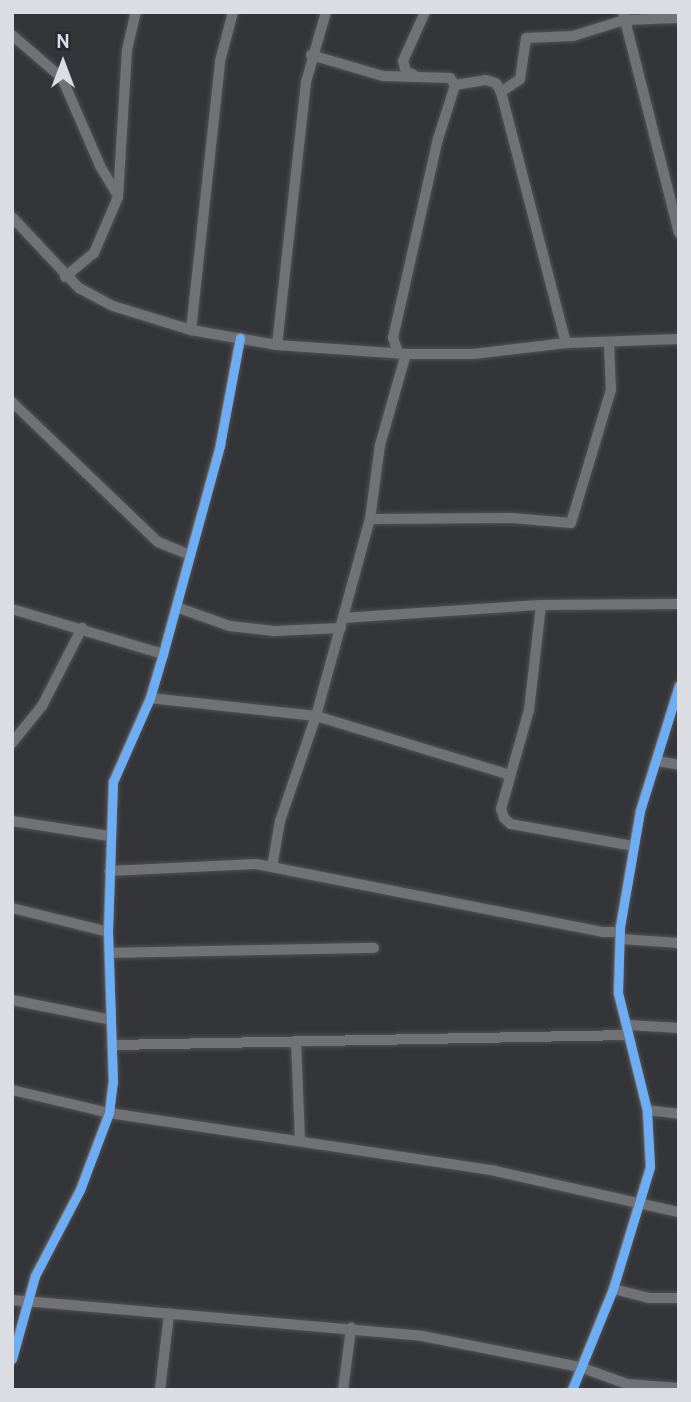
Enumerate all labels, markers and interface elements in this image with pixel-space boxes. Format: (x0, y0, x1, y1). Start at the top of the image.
north arrow (28, 28, 98, 98)
text: N (56, 30, 70, 53)

